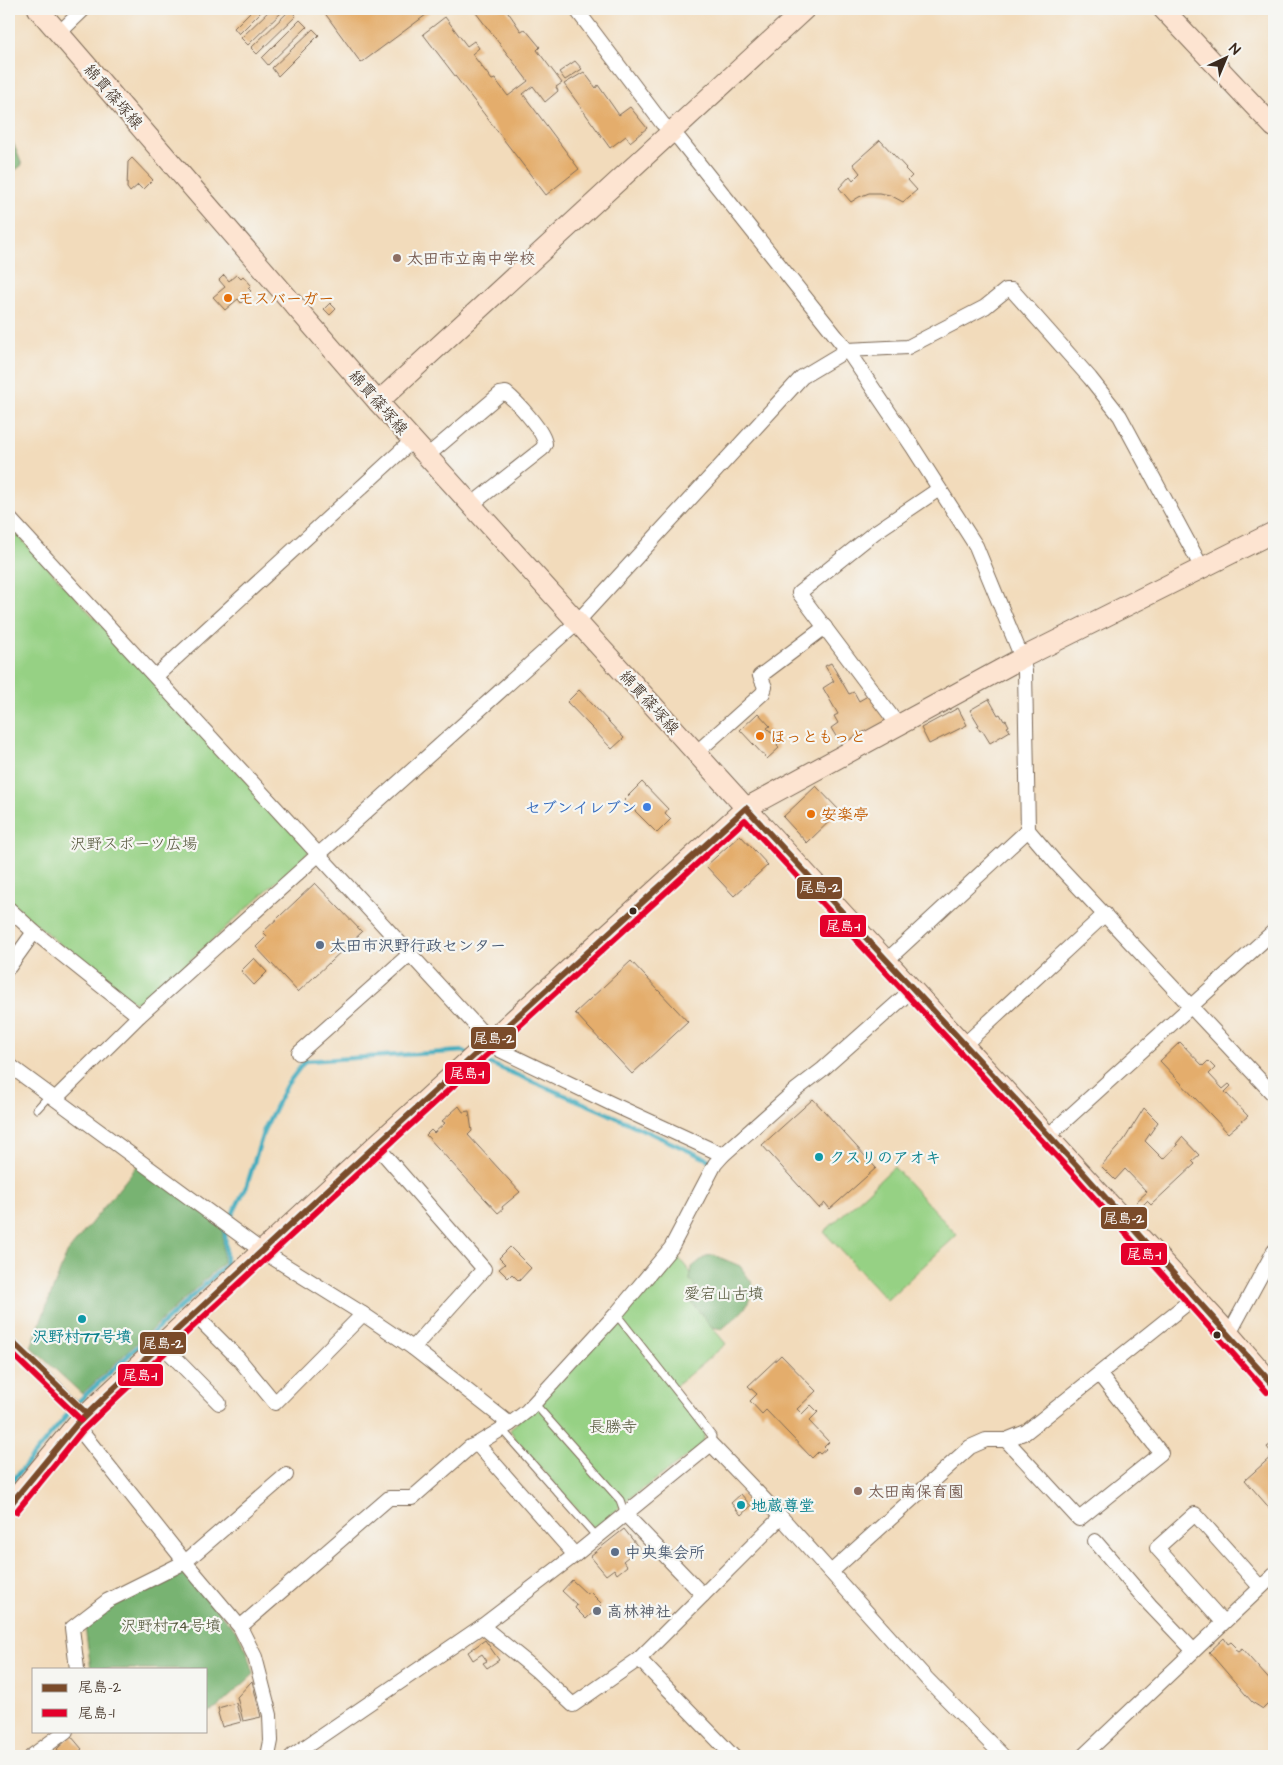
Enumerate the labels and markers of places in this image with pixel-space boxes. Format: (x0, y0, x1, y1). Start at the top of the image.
place label: 太田市立南中学校 (407, 248, 535, 270)
marker: 太田市立南中学校 (391, 252, 403, 264)
place label: モスバーガー (238, 288, 334, 310)
marker: モスバーガー (222, 292, 234, 304)
place label: ほっともっと (770, 726, 866, 748)
marker: ほっともっと (754, 730, 766, 742)
place label: セブンイレブン (525, 797, 637, 819)
marker: セブンイレブン (641, 801, 653, 813)
place label: 安楽亭 (821, 804, 869, 826)
marker: 安楽亭 (805, 808, 817, 820)
unlabelled marker (628, 906, 638, 916)
place label: 太田市沢野行政センター (330, 935, 506, 957)
marker: 太田市沢野行政センター (314, 939, 326, 951)
place label: クスリのアオキ (829, 1147, 941, 1169)
marker: クスリのアオキ (813, 1151, 825, 1163)
marker: 沢野村77号墳 (76, 1313, 88, 1325)
place label: 沢野村77号墳 (32, 1326, 132, 1348)
unlabelled marker (1212, 1330, 1222, 1340)
place label: 太田南保育園 (868, 1481, 964, 1503)
marker: 太田南保育園 (852, 1485, 864, 1497)
place label: 地蔵尊堂 (751, 1495, 815, 1517)
marker: 地蔵尊堂 (735, 1499, 747, 1511)
place label: 中央集会所 (625, 1542, 705, 1564)
marker: 中央集会所 (609, 1546, 621, 1558)
place label: 高林神社 (607, 1601, 671, 1623)
marker: 高林神社 (591, 1605, 603, 1617)

